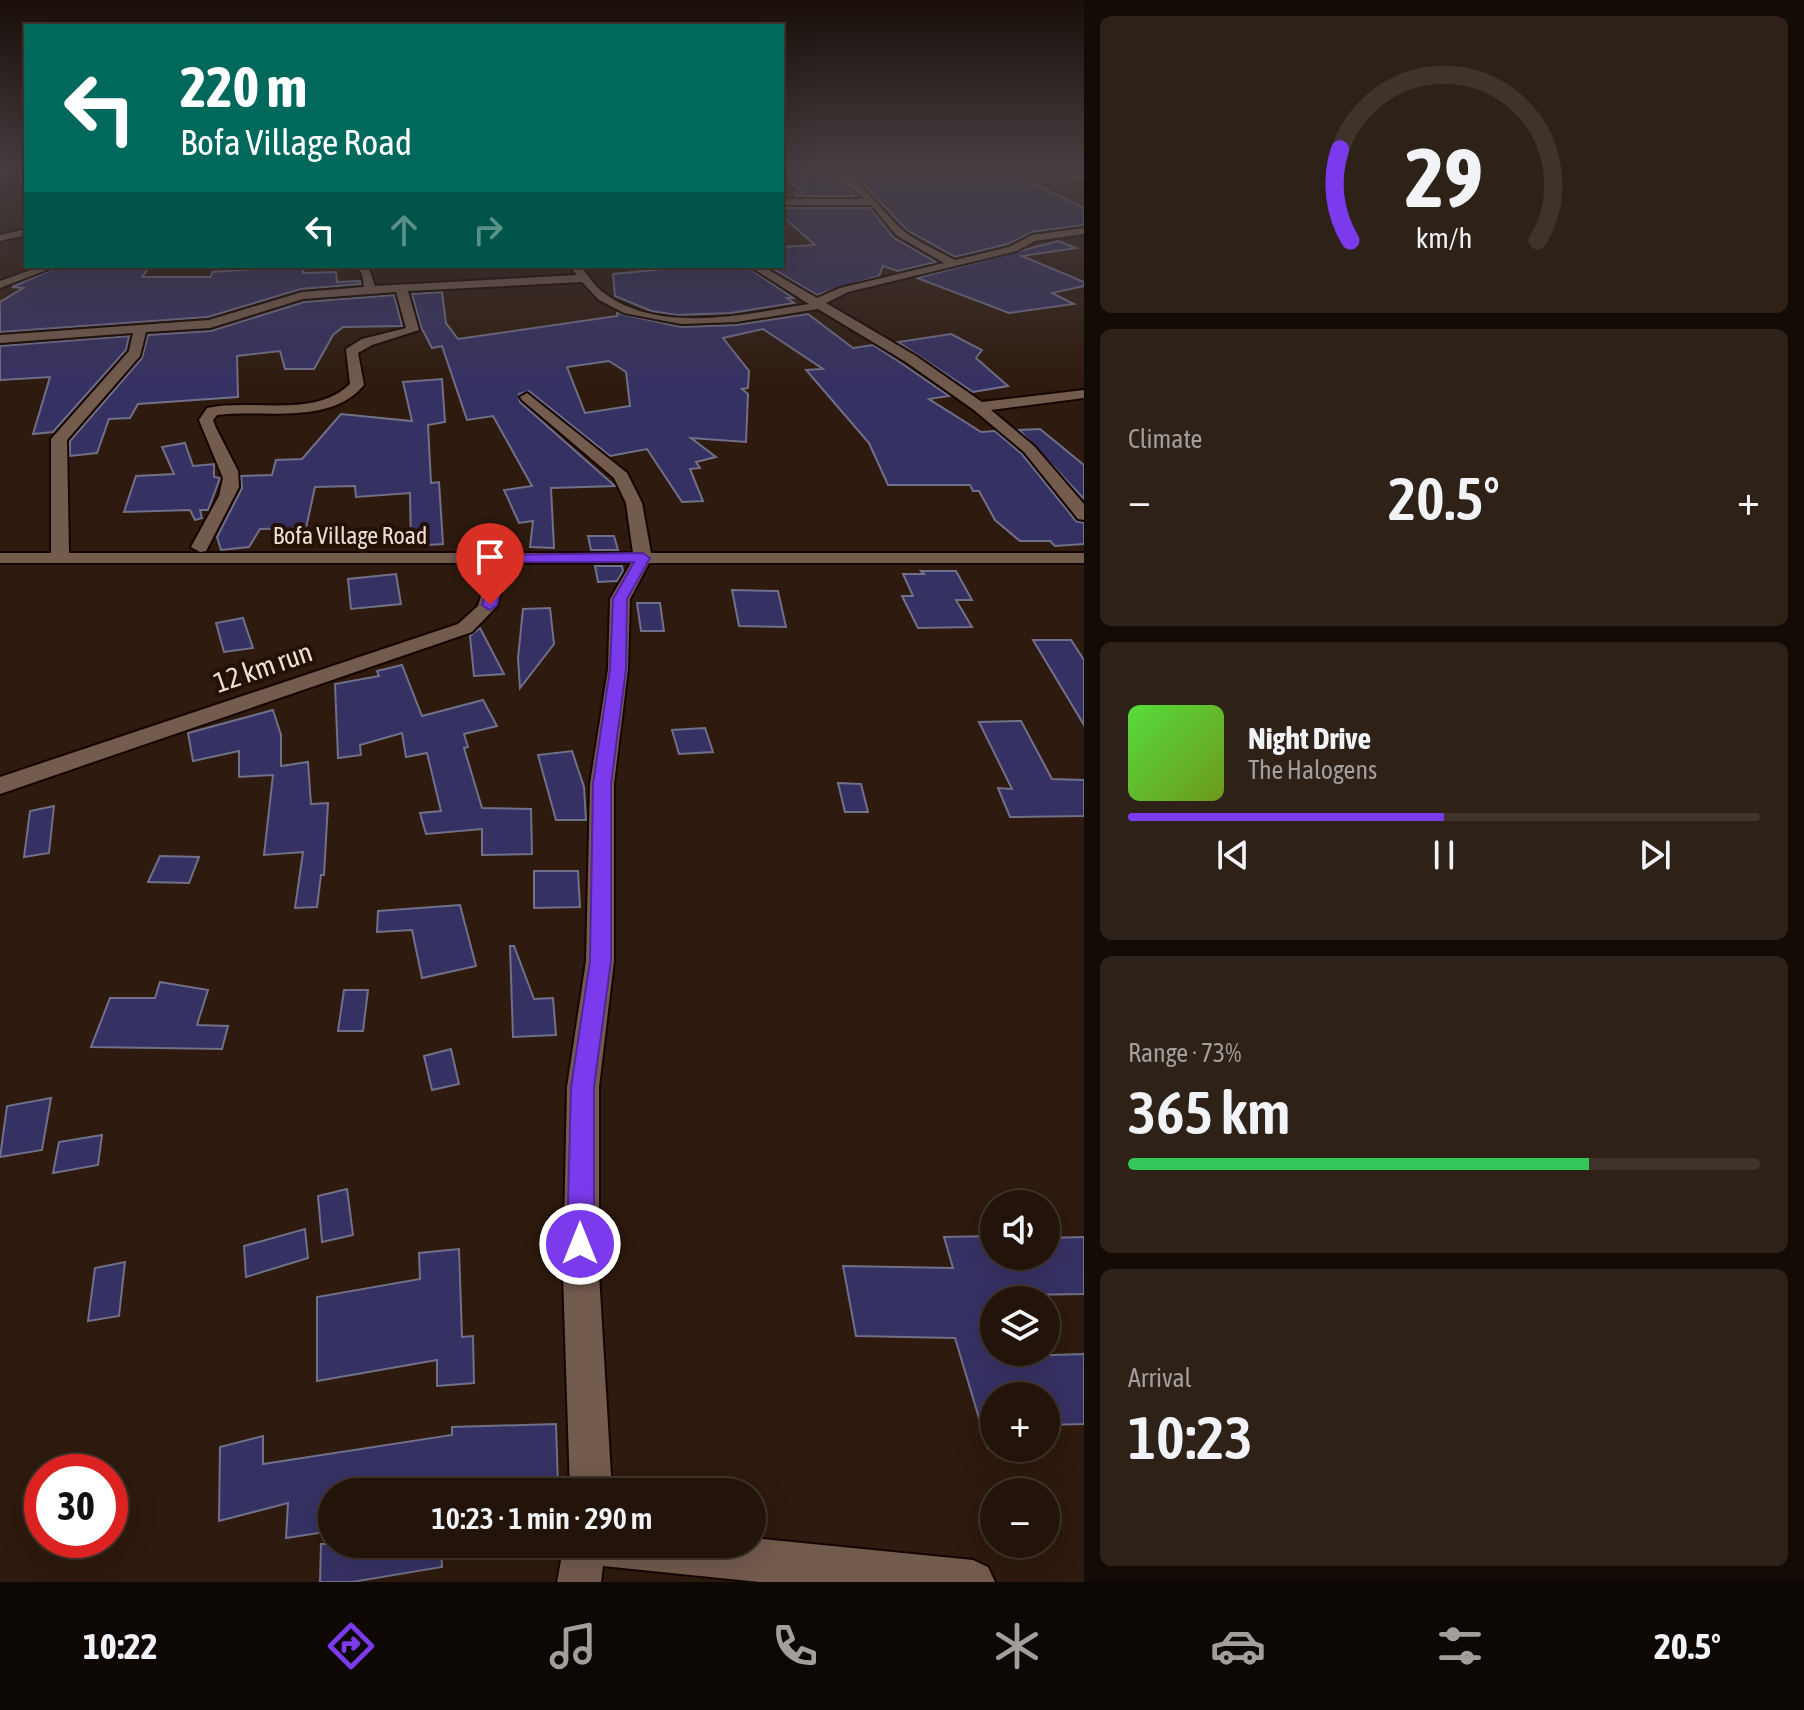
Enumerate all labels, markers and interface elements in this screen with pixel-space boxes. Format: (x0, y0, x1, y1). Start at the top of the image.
text: 220 m (180, 55, 307, 119)
icon: left (48, 56, 152, 160)
text: Bofa Village Road (180, 121, 412, 163)
text: 29 (1405, 128, 1483, 224)
icon: left (298, 208, 342, 252)
icon: ahead (382, 208, 426, 252)
icon: right (466, 208, 510, 252)
text: km/h (1416, 221, 1472, 254)
text: Climate (1128, 424, 1202, 454)
text: 20.5° (1388, 464, 1500, 533)
text: − (1128, 474, 1151, 524)
text: + (1737, 474, 1760, 524)
street label: Bofa Village Road (273, 522, 427, 549)
pin (456, 523, 524, 605)
icon: arrive (468, 535, 512, 579)
street label: 12 km run (210, 635, 316, 699)
text: Night Drive (1248, 721, 1371, 755)
text: The Halogens (1248, 755, 1377, 785)
icon: previous (1211, 833, 1255, 877)
icon: pause (1422, 833, 1466, 877)
icon: next (1633, 833, 1677, 877)
text: Range · 73% (1128, 1038, 1241, 1068)
text: 365 km (1128, 1078, 1290, 1147)
map controls (980, 1190, 1060, 1558)
button: sound (980, 1190, 1060, 1270)
position arrow (538, 1202, 622, 1286)
button: layers (980, 1286, 1060, 1366)
text: Arrival (1128, 1363, 1192, 1393)
button: + (980, 1382, 1060, 1462)
text: 10:23 (1128, 1403, 1253, 1472)
speed limit sign: 30 (24, 1454, 128, 1558)
button: − (980, 1478, 1060, 1558)
text: 10:23 · 1 min · 290 m (432, 1501, 652, 1535)
icon: directions (323, 1618, 379, 1674)
icon: music (545, 1618, 601, 1674)
icon: phone (767, 1618, 823, 1674)
icon: climate (989, 1618, 1045, 1674)
icon: car (1210, 1618, 1266, 1674)
icon: filters (1432, 1618, 1488, 1674)
text: 10:22 (83, 1625, 158, 1667)
text: 20.5° (1654, 1625, 1721, 1667)

